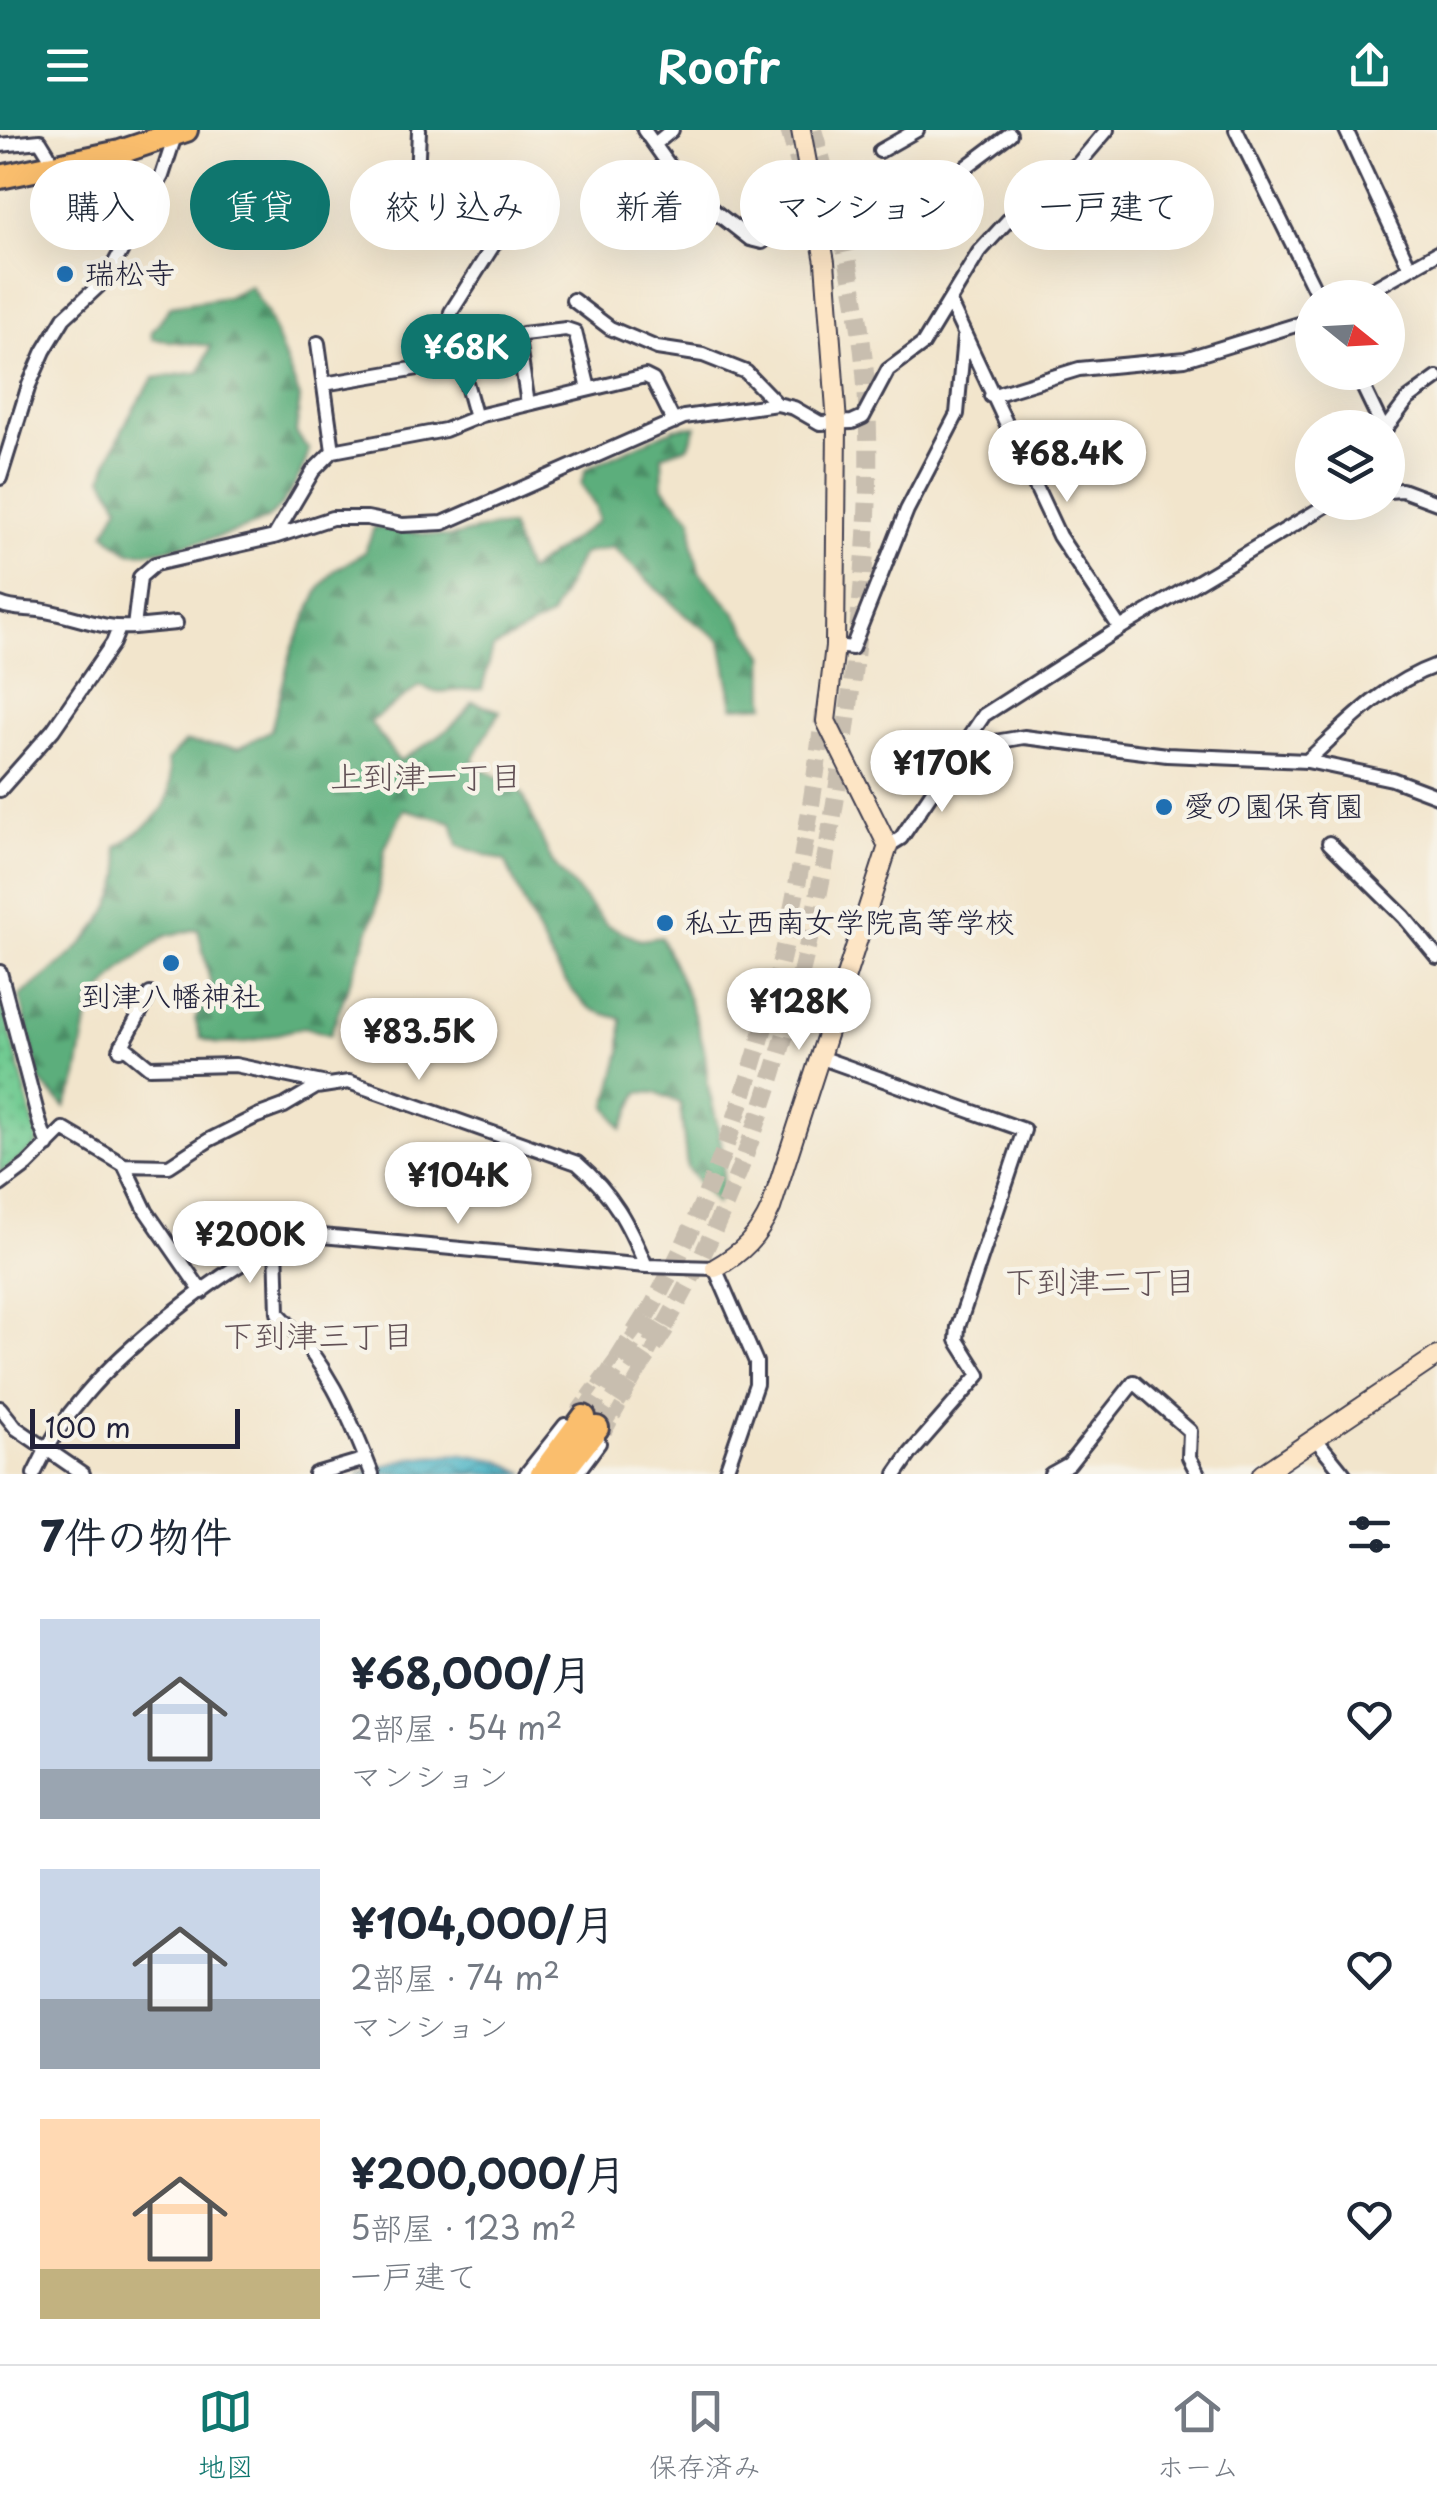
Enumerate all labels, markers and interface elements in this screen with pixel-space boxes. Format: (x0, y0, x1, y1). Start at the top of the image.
text: Roofr (657, 31, 780, 99)
icon: menu (40, 38, 95, 93)
icon: share (1342, 38, 1397, 93)
chip: 購入 (30, 160, 170, 250)
chip: 賃貸 (190, 160, 330, 250)
chip: 絞り込み (350, 160, 560, 250)
chip: 新着 (580, 160, 720, 250)
chip: マンション (740, 160, 984, 250)
chip: 一戸建て (1004, 160, 1214, 250)
place label: 瑞松寺 (85, 249, 175, 294)
marker: 瑞松寺 (54, 263, 76, 285)
north arrow (1295, 280, 1405, 390)
map controls (1295, 280, 1405, 520)
pin: ¥68K (407, 314, 525, 399)
text: ¥68K (423, 322, 509, 370)
button: layers (1295, 410, 1405, 520)
pin: ¥68.4K (986, 420, 1148, 505)
text: ¥68.4K (1010, 428, 1124, 476)
pin: ¥170K (872, 730, 1012, 815)
text: ¥170K (892, 738, 992, 786)
district label: 上到津一丁目 (330, 751, 522, 799)
place label: 愛の園保育園 (1184, 782, 1364, 827)
marker: 愛の園保育園 (1153, 796, 1175, 818)
place label: 私立西南女学院高等学校 (685, 898, 1015, 943)
marker: 私立西南女学院高等学校 (654, 912, 676, 934)
marker: 到津八幡神社 (160, 952, 182, 974)
pin: ¥128K (729, 968, 869, 1053)
place label: 到津八幡神社 (81, 972, 261, 1017)
text: ¥128K (749, 976, 849, 1024)
pin: ¥83.5K (338, 998, 500, 1083)
text: ¥83.5K (362, 1006, 476, 1054)
pin: ¥104K (388, 1142, 528, 1227)
text: ¥104K (407, 1150, 509, 1198)
pin: ¥200K (180, 1201, 320, 1286)
text: ¥200K (194, 1209, 306, 1257)
district label: 下到津二丁目 (1004, 1256, 1196, 1304)
district label: 下到津三丁目 (222, 1310, 414, 1358)
scale bar (30, 1404, 240, 1448)
text: 100 m (45, 1405, 131, 1448)
text: 7件の物件 (40, 1503, 232, 1566)
icon: filters (1342, 1507, 1397, 1562)
text: ¥68,000/月 (350, 1640, 593, 1703)
icon: home (120, 1659, 240, 1779)
icon: heart (1342, 1692, 1397, 1747)
text: 2部屋 · 54 m² (350, 1703, 563, 1751)
text: マンション (350, 1751, 509, 1799)
text: ¥104,000/月 (350, 1890, 616, 1953)
icon: home (120, 1909, 240, 2029)
icon: heart (1342, 1942, 1397, 1997)
text: 2部屋 · 74 m² (350, 1953, 560, 2001)
text: マンション (350, 2001, 509, 2049)
text: ¥200,000/月 (350, 2140, 627, 2203)
icon: home (120, 2159, 240, 2279)
icon: heart (1342, 2192, 1397, 2247)
text: 5部屋 · 123 m² (350, 2203, 576, 2251)
text: 一戸建て (350, 2251, 478, 2299)
tab: 地図 (198, 2384, 254, 2487)
tab: 保存済み (649, 2384, 761, 2487)
tab: ホーム (1156, 2384, 1239, 2487)

